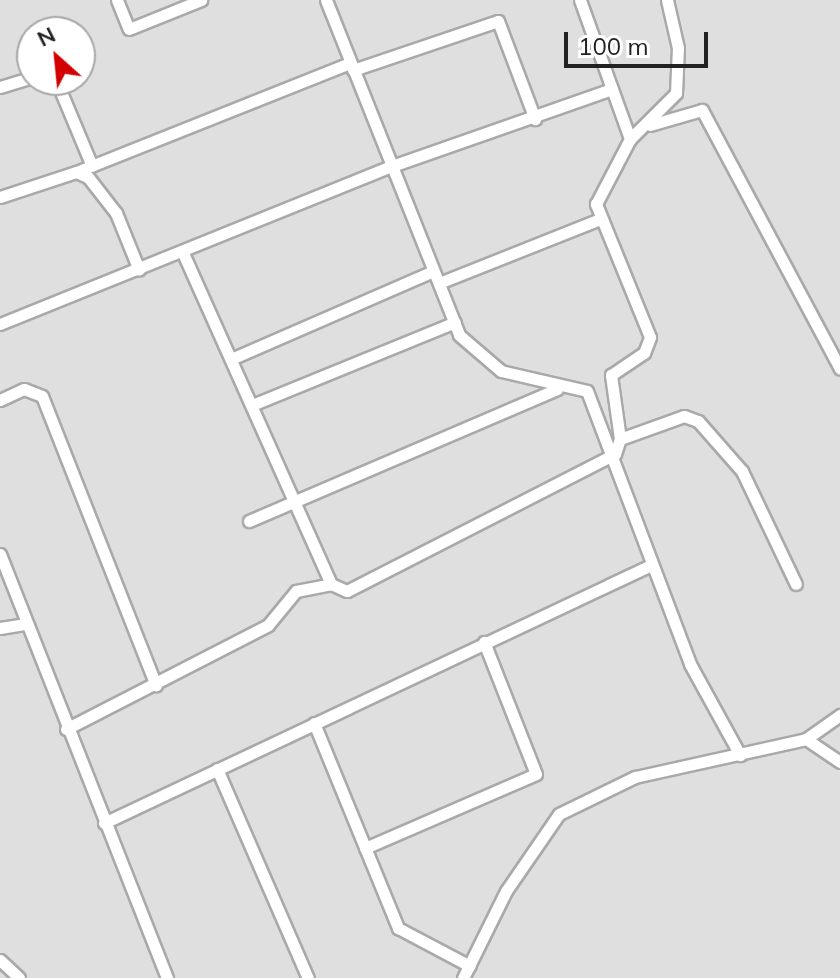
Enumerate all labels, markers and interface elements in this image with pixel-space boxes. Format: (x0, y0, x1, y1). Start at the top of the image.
north arrow (16, 16, 96, 96)
scale bar (568, 16, 712, 66)
text: N (32, 20, 60, 53)
text: 100 m (578, 31, 649, 61)

